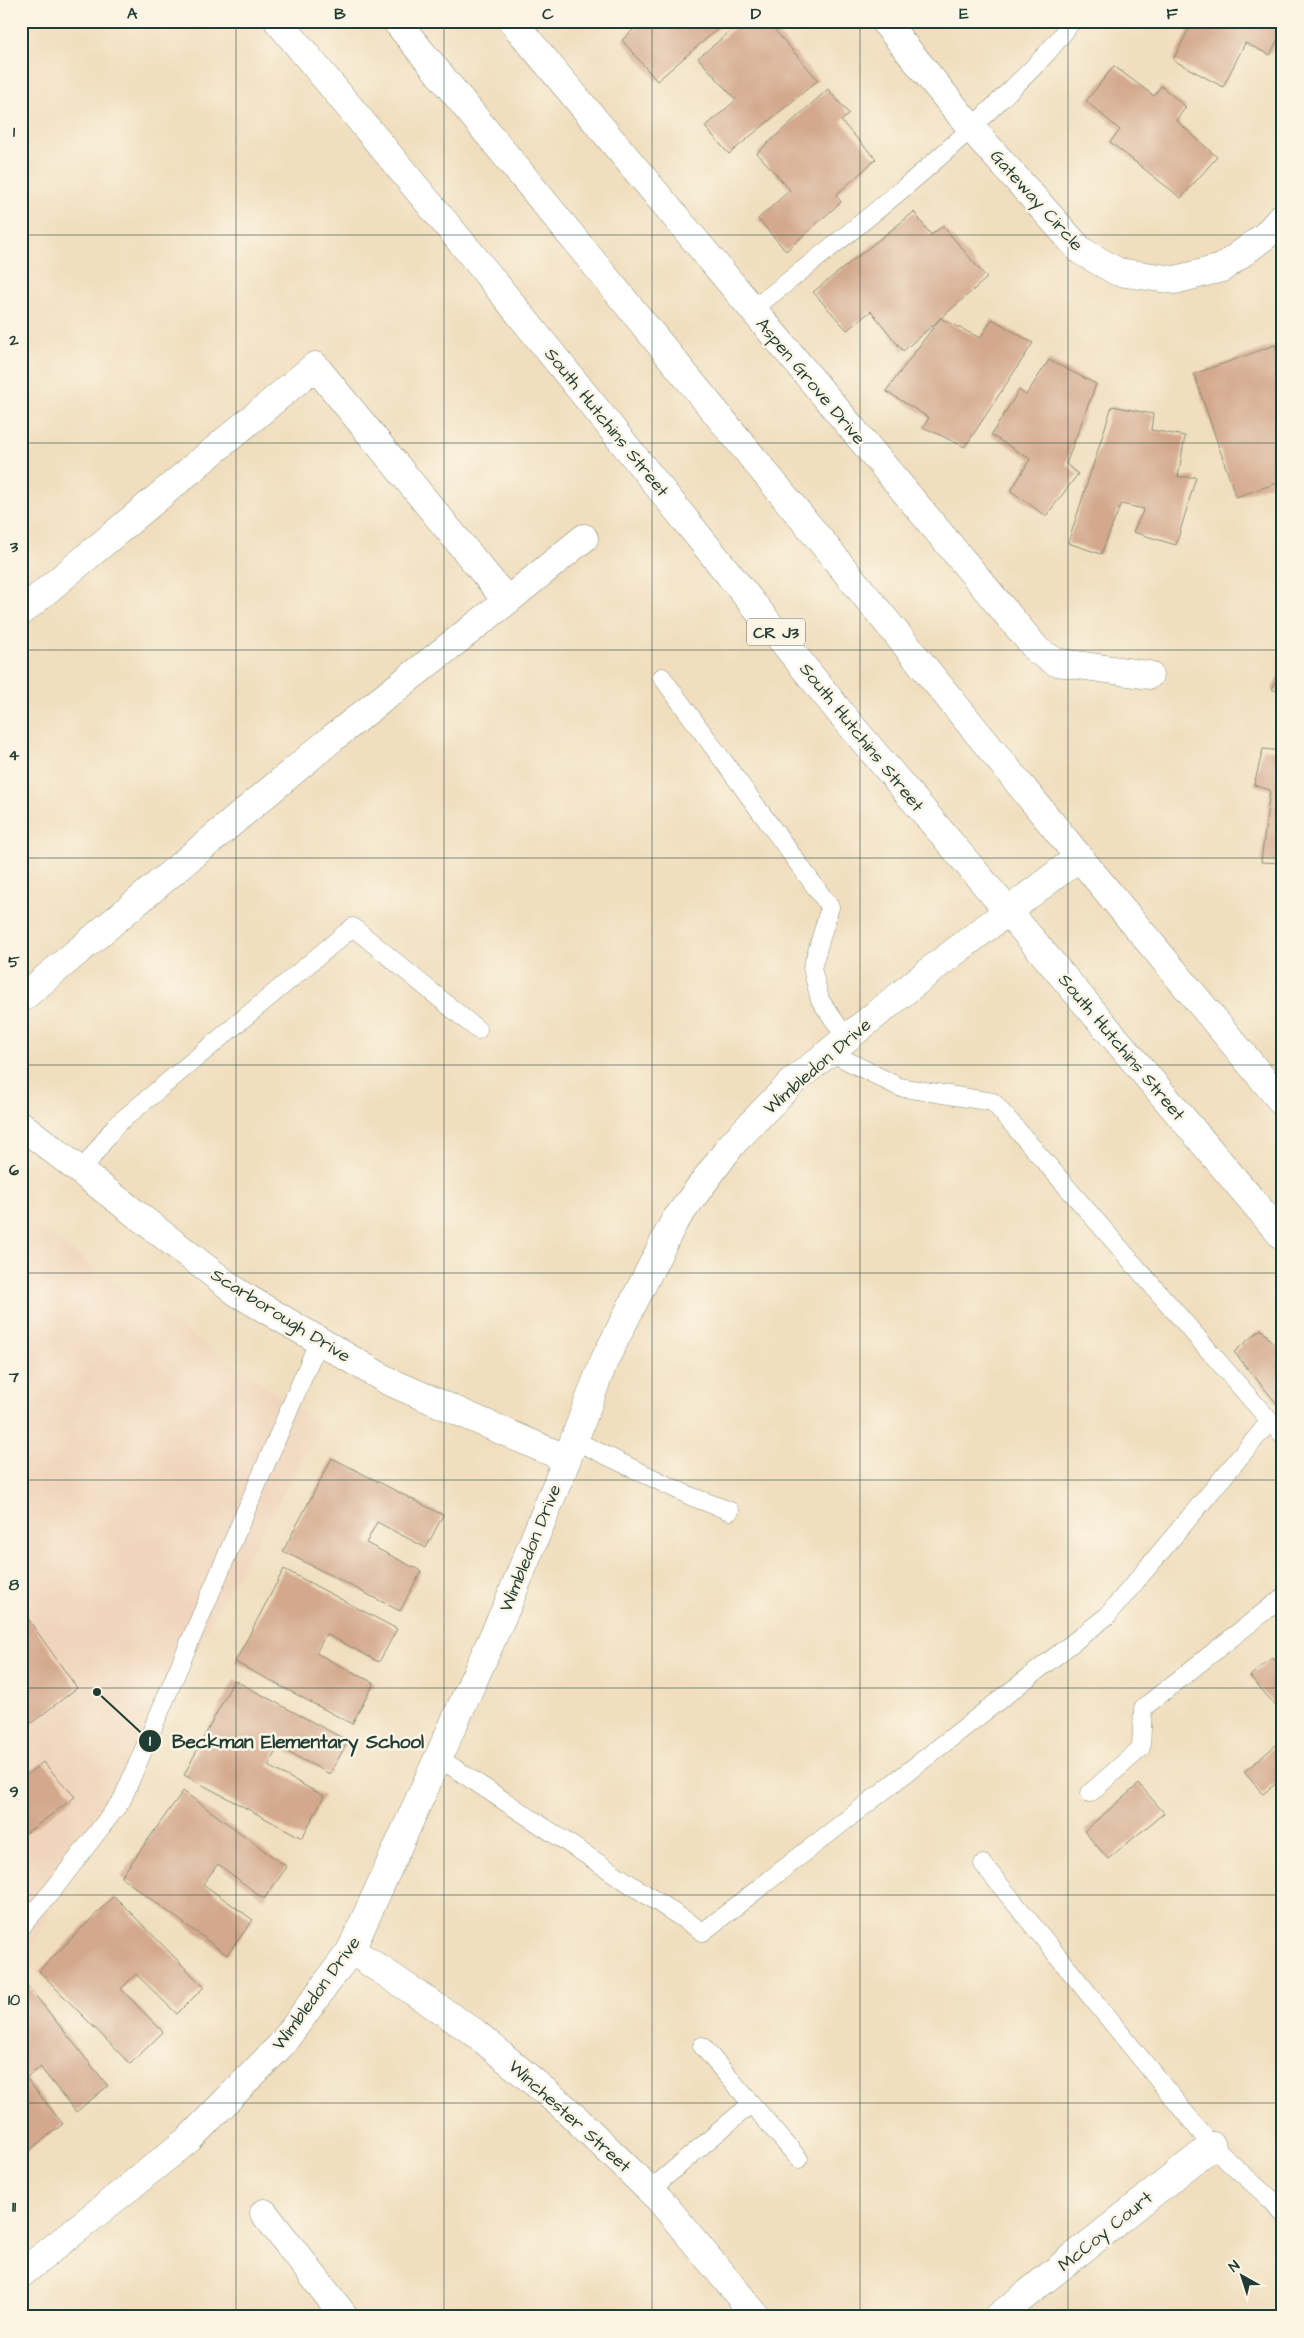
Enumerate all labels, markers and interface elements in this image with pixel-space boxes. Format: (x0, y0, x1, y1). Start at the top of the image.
text: A (127, 3, 138, 25)
text: B (334, 3, 346, 25)
text: C (542, 3, 554, 25)
text: D (751, 3, 762, 25)
text: E (959, 3, 969, 25)
text: F (1166, 3, 1178, 25)
text: 1 (13, 121, 16, 143)
street label: Gateway Circle (984, 144, 1089, 257)
street label: Aspen Grove Drive (750, 312, 871, 450)
text: 2 (8, 329, 19, 351)
street label: South Hutchins Street (539, 342, 675, 503)
text: 3 (9, 536, 19, 558)
road number: CR J3 (747, 618, 805, 646)
street label: South Hutchins Street (794, 657, 930, 818)
text: 4 (9, 744, 20, 766)
text: 5 (8, 951, 20, 973)
street label: South Hutchins Street (1052, 968, 1191, 1127)
street label: Wimbledon Drive (758, 1012, 877, 1120)
text: 6 (9, 1159, 19, 1181)
street label: Scarborough Drive (206, 1262, 356, 1369)
text: 7 (8, 1366, 19, 1388)
street label: Wimbledon Drive (494, 1481, 567, 1616)
text: 8 (9, 1574, 20, 1596)
callout: Beckman Elementary School (137, 1724, 434, 1758)
text: Beckman Elementary School (172, 1729, 424, 1757)
text: 1 (149, 1731, 151, 1752)
text: 9 (9, 1781, 19, 1803)
street label: Wimbledon Drive (267, 1931, 366, 2055)
text: 10 (8, 1989, 20, 2011)
street label: Winchester Street (503, 2054, 637, 2179)
street label: McCoy Court (1053, 2185, 1159, 2278)
text: 11 (12, 2196, 17, 2218)
north arrow (1216, 2250, 1266, 2300)
text: N (1225, 2256, 1244, 2277)

